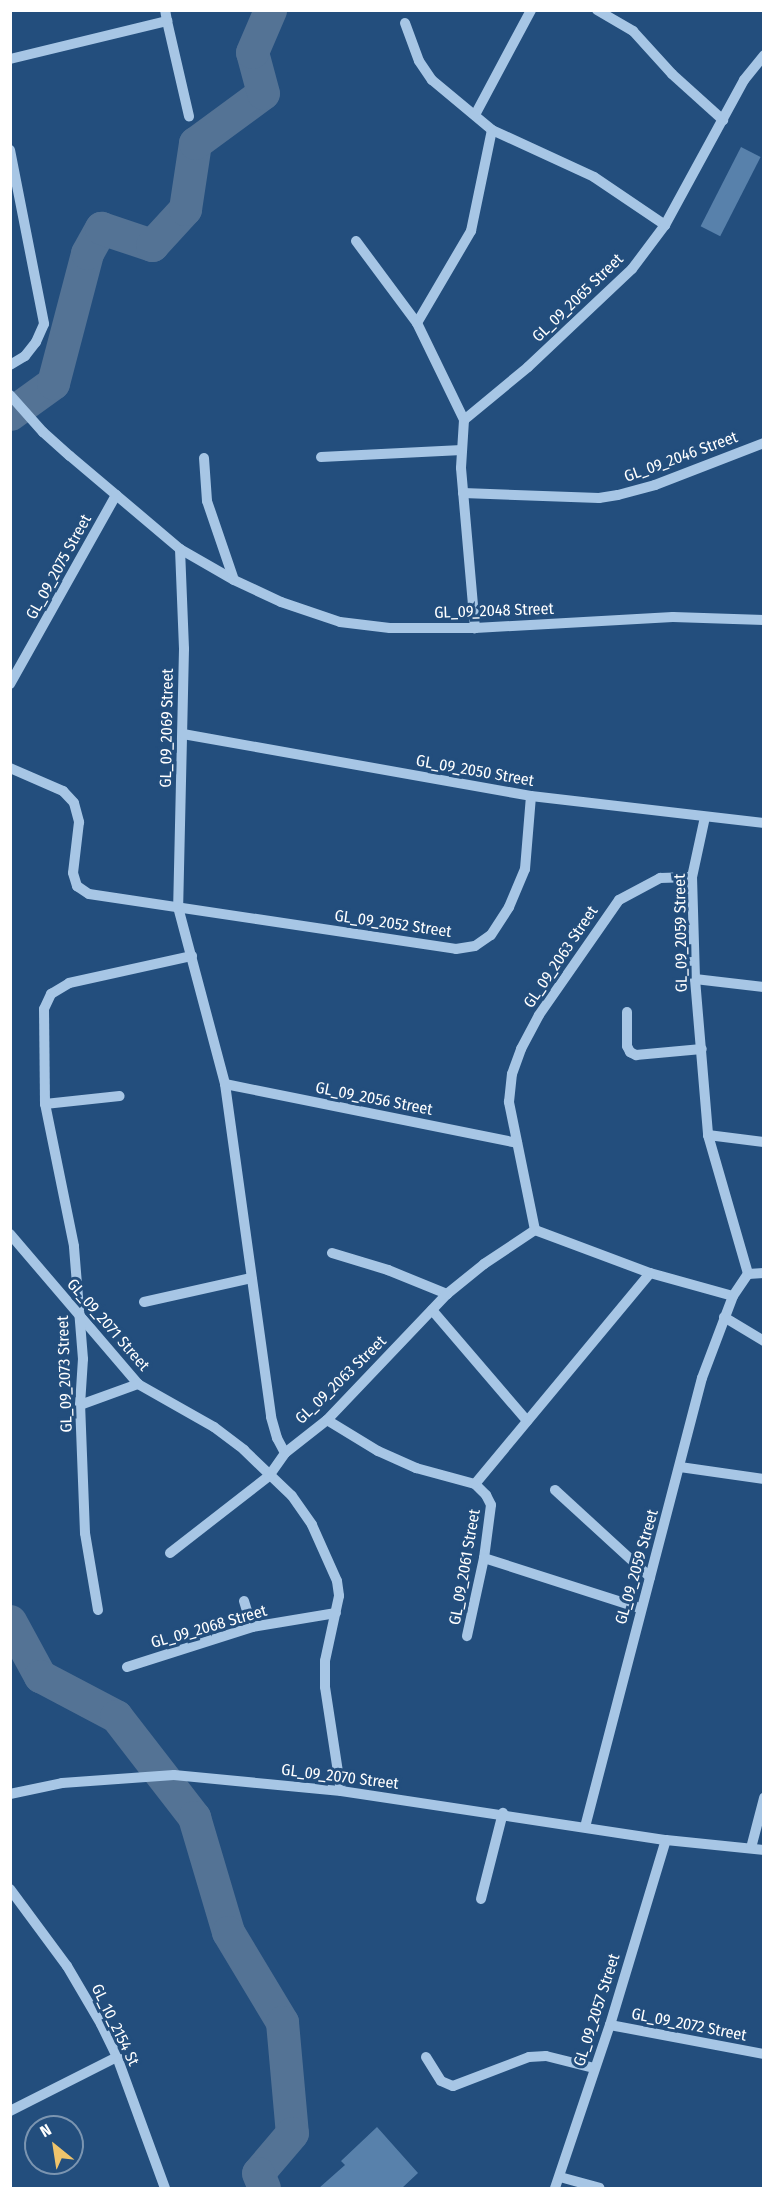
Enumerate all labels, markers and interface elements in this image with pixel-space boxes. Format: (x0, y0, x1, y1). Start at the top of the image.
street label: GL_09_2065 Street (529, 250, 627, 346)
street label: GL_09_2046 Street (622, 428, 740, 486)
street label: GL_09_2075 Street (22, 511, 96, 623)
street label: GL_09_2048 Street (434, 599, 554, 623)
street label: GL_09_2069 Street (156, 668, 178, 788)
street label: GL_09_2050 Street (415, 751, 535, 791)
street label: GL_09_2059 Street (670, 874, 692, 992)
street label: GL_09_2063 Street (520, 902, 602, 1012)
street label: GL_09_2052 Street (333, 906, 453, 942)
street label: GL_09_2056 Street (314, 1078, 434, 1120)
street label: GL_09_2071 Street (63, 1275, 153, 1375)
street label: GL_09_2073 Street (53, 1315, 77, 1433)
street label: GL_09_2063 Street (292, 1332, 390, 1428)
street label: GL_09_2059 Street (611, 1507, 663, 1627)
street label: GL_09_2061 Street (445, 1508, 485, 1626)
street label: GL_09_2068 Street (149, 1601, 269, 1653)
street label: GL_09_2070 Street (280, 1760, 400, 1794)
street label: GL_09_2057 Street (570, 1951, 624, 2069)
street label: GL_10_2154 St (87, 1981, 143, 2069)
street label: GL_09_2072 Street (630, 2004, 748, 2046)
north arrow (24, 2115, 84, 2175)
text: N (37, 2120, 55, 2141)

